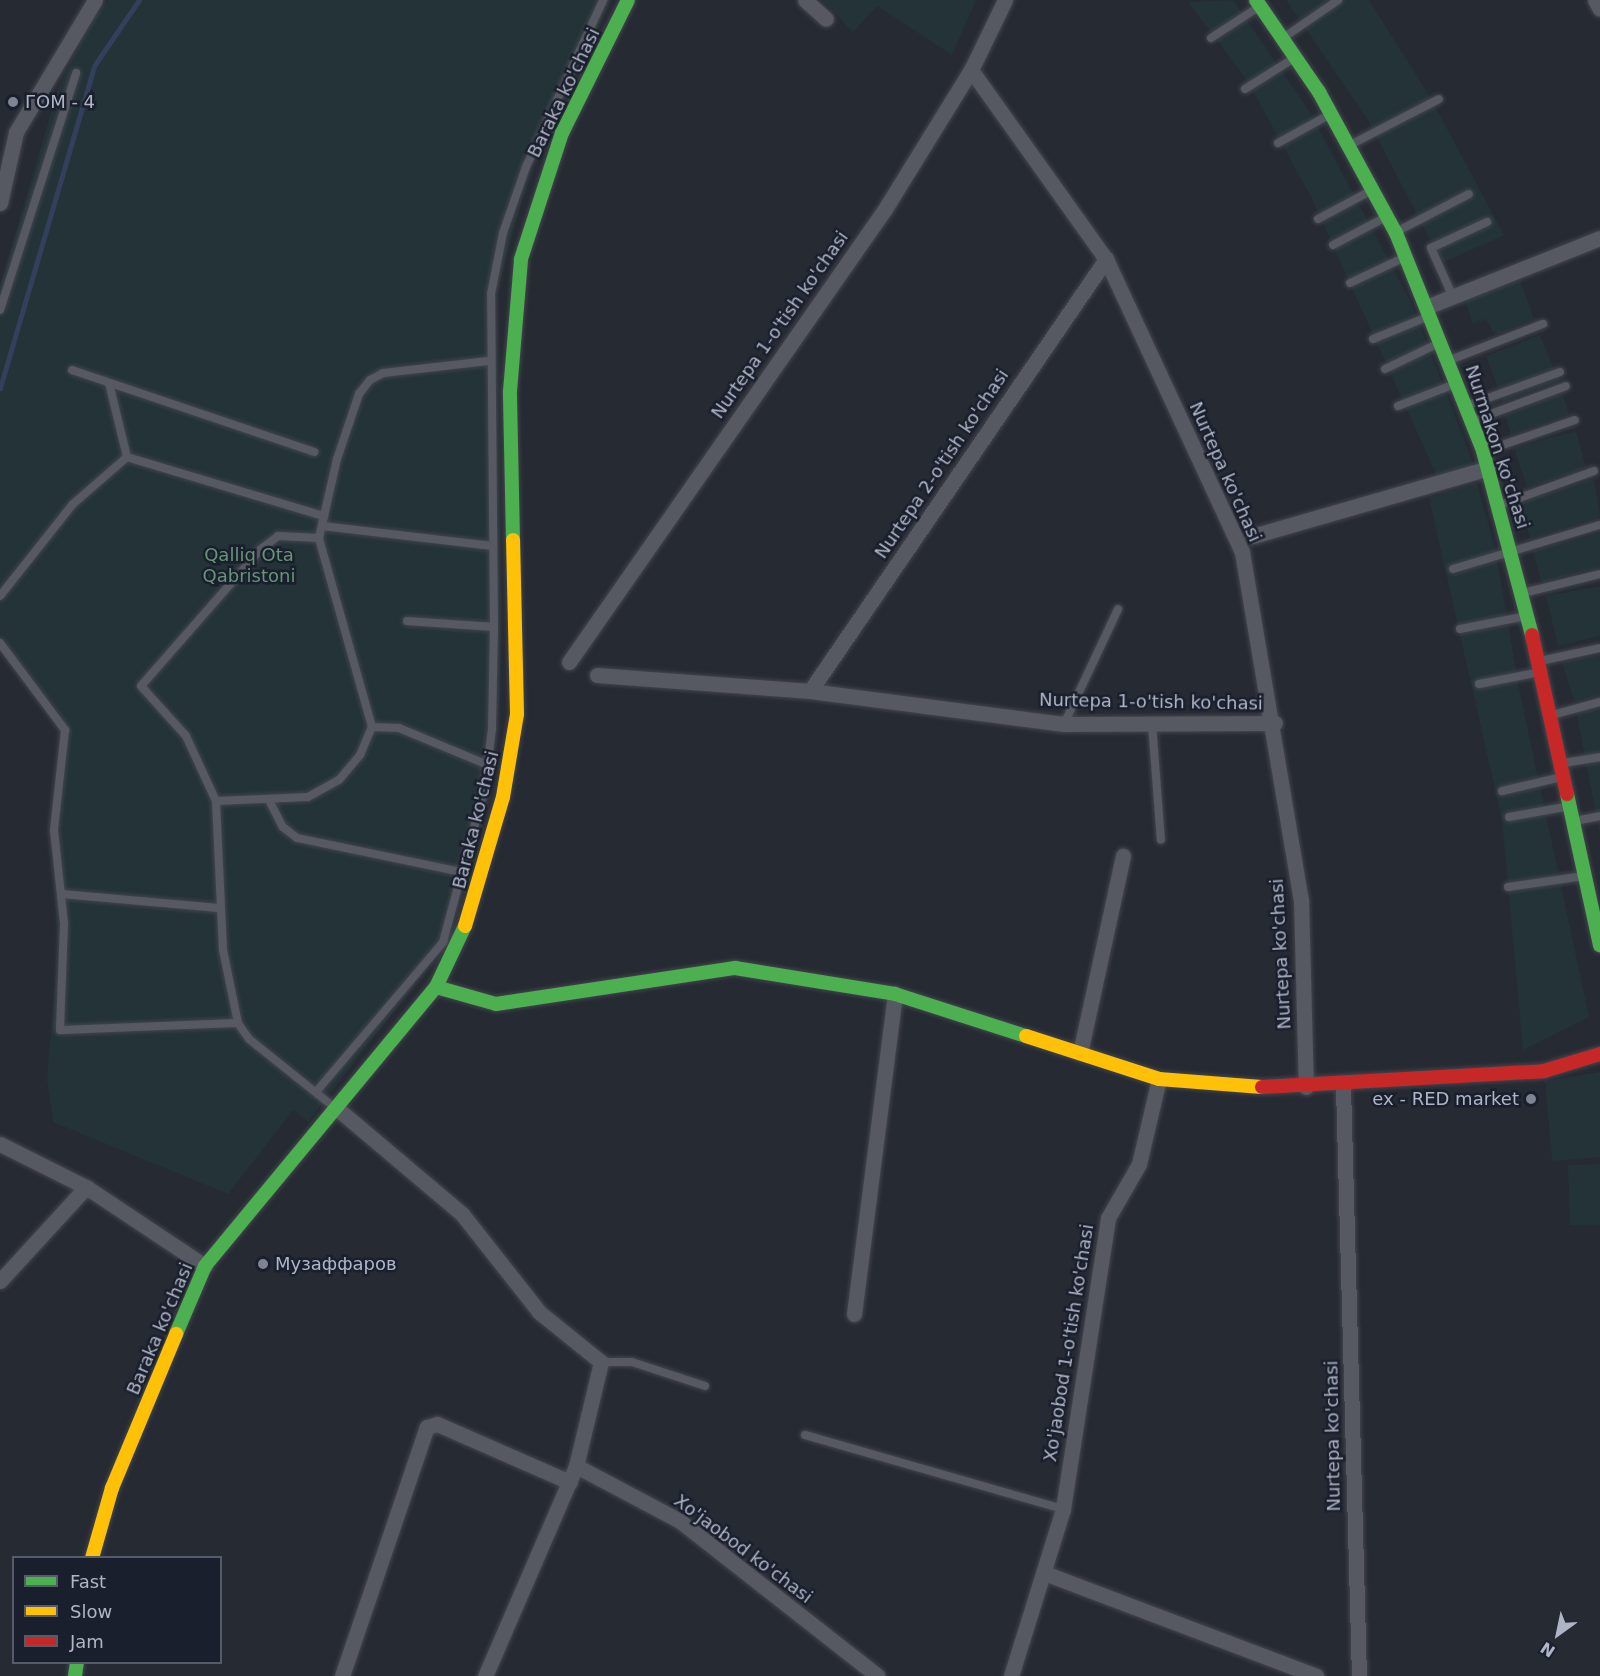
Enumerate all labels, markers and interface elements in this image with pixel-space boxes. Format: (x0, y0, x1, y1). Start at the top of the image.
street label: Baraka ko'chasi (523, 25, 605, 161)
place label: ГОМ - 4 (25, 91, 95, 113)
marker: ГОМ - 4 (6, 95, 20, 109)
street label: Nurtepa 1-o'tish ko'chasi (707, 227, 853, 423)
street label: Nurmakon ko'chasi (1460, 362, 1534, 532)
street label: Nurtepa 2-o'tish ko'chasi (870, 365, 1014, 563)
street label: Nurtepa ko'chasi (1184, 399, 1266, 545)
park label: Qalliq Ota Qabristoni (203, 545, 295, 588)
street label: Nurtepa 1-o'tish ko'chasi (1039, 689, 1263, 715)
street label: Baraka ko'chasi (448, 749, 504, 891)
street label: Nurtepa ko'chasi (1266, 878, 1296, 1030)
place label: ex - RED market (1372, 1088, 1519, 1110)
marker: ex - RED market (1524, 1092, 1538, 1106)
street label: Xo'jaobod 1-o'tish ko'chasi (1040, 1223, 1098, 1463)
place label: Музаффаров (275, 1253, 397, 1275)
marker: Музаффаров (256, 1257, 270, 1271)
street label: Baraka ko'chasi (122, 1260, 198, 1398)
street label: Nurtepa ko'chasi (1321, 1360, 1345, 1512)
street label: Xo'jaobod ko'chasi (670, 1490, 816, 1608)
legend (12, 1556, 222, 1664)
text: Fast (70, 1571, 106, 1592)
text: Slow (70, 1601, 112, 1622)
north arrow (1528, 1604, 1588, 1664)
text: Jam (70, 1631, 104, 1652)
text: N (1537, 1638, 1559, 1661)

